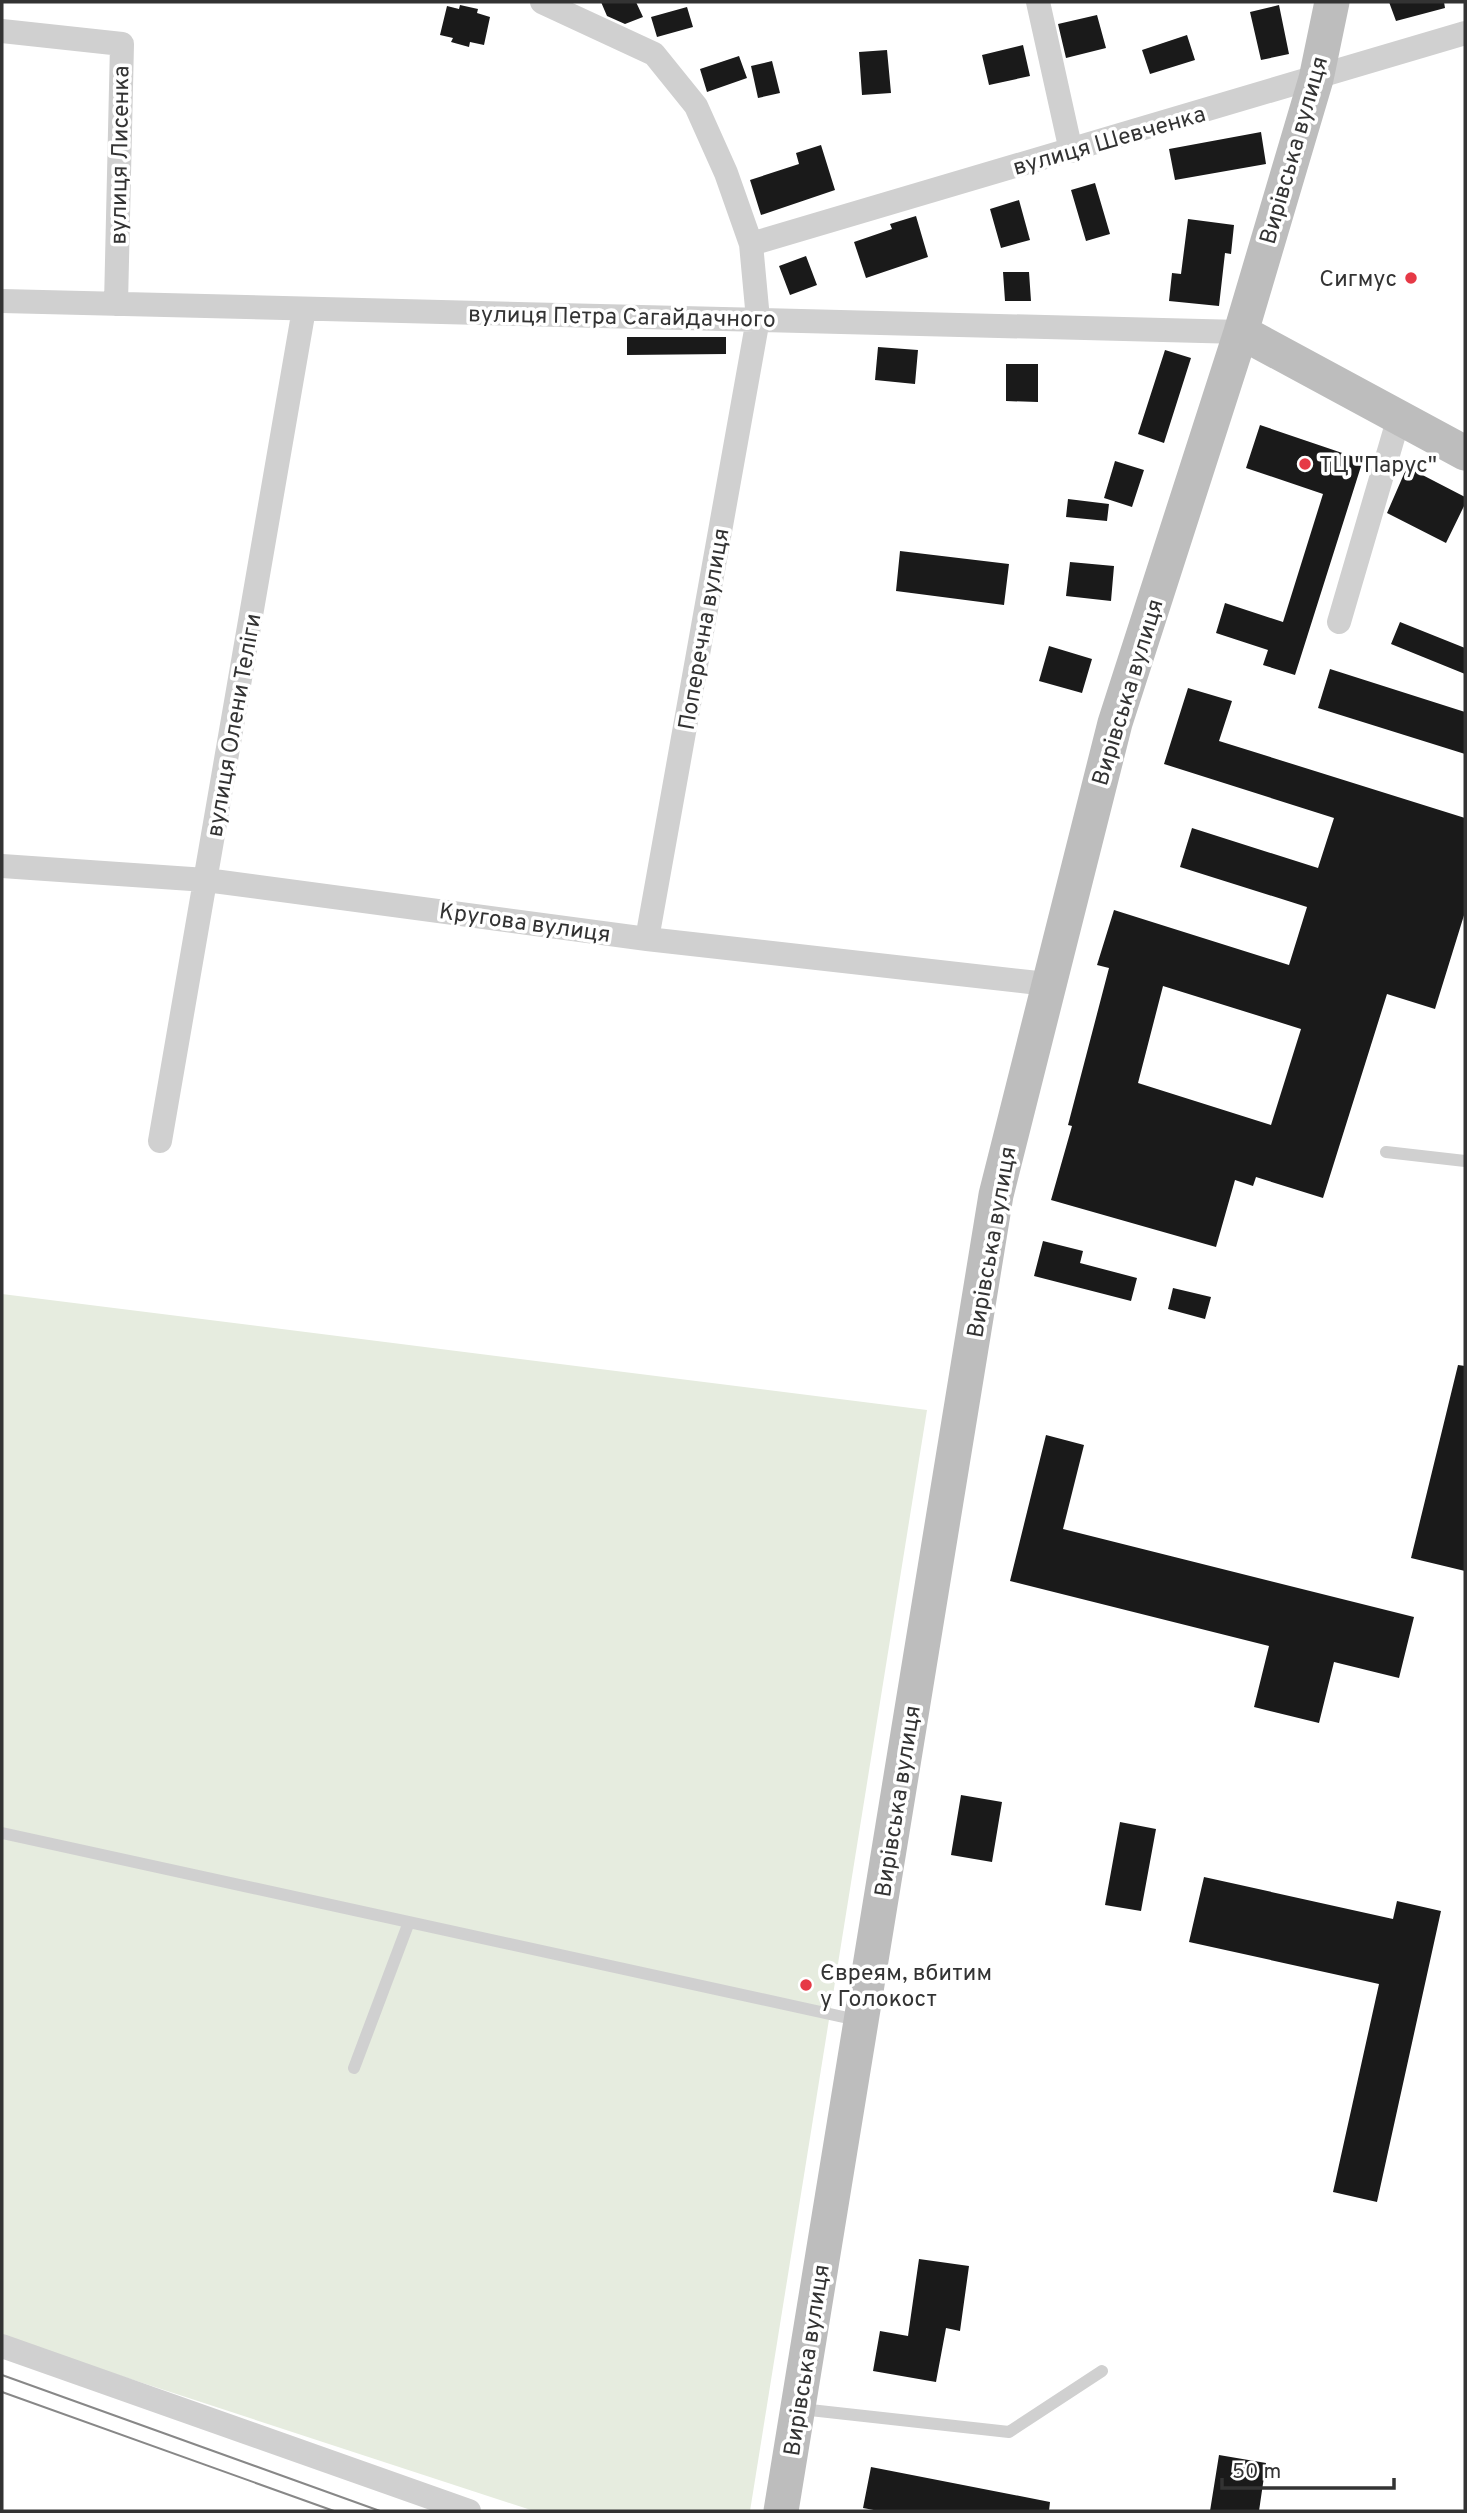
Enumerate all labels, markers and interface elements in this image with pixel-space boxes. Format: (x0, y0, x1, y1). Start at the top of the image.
street label: Вирівська вулиця (1255, 54, 1336, 248)
street label: вулиця Лисенка (105, 65, 138, 245)
street label: вулиця Шевченка (1010, 101, 1209, 184)
place label: Сигмус (1319, 266, 1397, 295)
marker: Сигмус (1403, 270, 1419, 286)
street label: вулиця Петра Сагайдачного (468, 301, 776, 336)
place label: ТЦ "Парус" (1319, 452, 1437, 481)
marker: ТЦ "Парус" (1297, 456, 1313, 472)
street label: Поперечна вулиця (673, 526, 737, 733)
street label: Вирівська вулиця (1087, 596, 1172, 790)
street label: вулиця Олени Теліги (202, 611, 269, 839)
street label: Кругова вулиця (437, 898, 612, 951)
street label: Вирівська вулиця (962, 1144, 1025, 1340)
street label: Вирівська вулиця (870, 1703, 929, 1899)
place label: Євреям, вбитим у Голокост (820, 1960, 992, 2015)
marker: Євреям, вбитим у Голокост (798, 1977, 814, 1993)
street label: Вирівська вулиця (779, 2262, 838, 2458)
scale bar (1222, 2446, 1394, 2490)
text: 50 m (1232, 2459, 1281, 2486)

